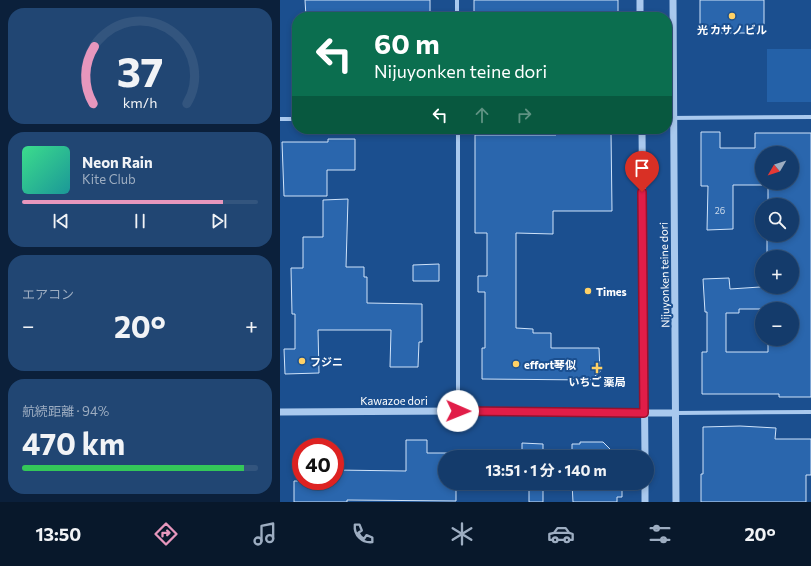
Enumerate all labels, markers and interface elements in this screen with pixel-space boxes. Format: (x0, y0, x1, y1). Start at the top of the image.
marker: 光 カサノ ビル (727, 11, 737, 21)
place label: 光 カサノ ビル (697, 23, 767, 36)
text: 60 m (374, 26, 440, 60)
icon: left (308, 28, 360, 80)
text: 37 (117, 45, 163, 96)
text: Nijuyonken teine dori (374, 60, 547, 82)
text: km/h (123, 92, 157, 110)
icon: left (429, 104, 451, 126)
icon: ahead (471, 104, 493, 126)
icon: right (513, 104, 535, 126)
north arrow (755, 146, 799, 190)
map controls (755, 146, 799, 346)
pin (625, 151, 659, 192)
text: Neon Rain (82, 153, 153, 171)
icon: arrive (631, 157, 653, 179)
text: Kite Club (82, 171, 136, 187)
button: search (755, 198, 799, 242)
house number: 26 (715, 205, 725, 216)
icon: previous (50, 210, 72, 232)
icon: pause (129, 210, 151, 232)
icon: next (208, 210, 230, 232)
street label: Nijuyonken teine dori (657, 222, 671, 328)
button: + (755, 250, 799, 294)
place label: Times (596, 285, 627, 298)
text: エアコン (22, 286, 74, 302)
marker: Times (583, 286, 593, 296)
button: − (755, 302, 799, 346)
text: 20° (114, 307, 166, 344)
text: − (22, 312, 35, 339)
text: + (245, 312, 258, 339)
place label: フジニ (310, 355, 343, 368)
marker: フジニ (297, 356, 307, 366)
place label: effort琴似 (524, 358, 576, 371)
marker: effort琴似 (511, 359, 521, 369)
marker: いちご 薬局 (592, 363, 602, 373)
place label: いちご 薬局 (568, 375, 626, 388)
position arrow (437, 390, 479, 432)
street label: Kawazoe dori (360, 394, 428, 407)
text: 航続距離 · 94% (22, 403, 109, 419)
text: 470 km (22, 424, 125, 461)
speed limit sign: 40 (292, 438, 344, 490)
text: 13:51 · 1 分 · 140 m (486, 461, 606, 479)
icon: directions (152, 520, 180, 548)
icon: music (251, 520, 279, 548)
icon: phone (349, 520, 377, 548)
icon: climate (448, 520, 476, 548)
icon: car (547, 520, 575, 548)
icon: filters (646, 520, 674, 548)
text: 13:50 (35, 523, 81, 545)
text: 20° (744, 523, 776, 545)

